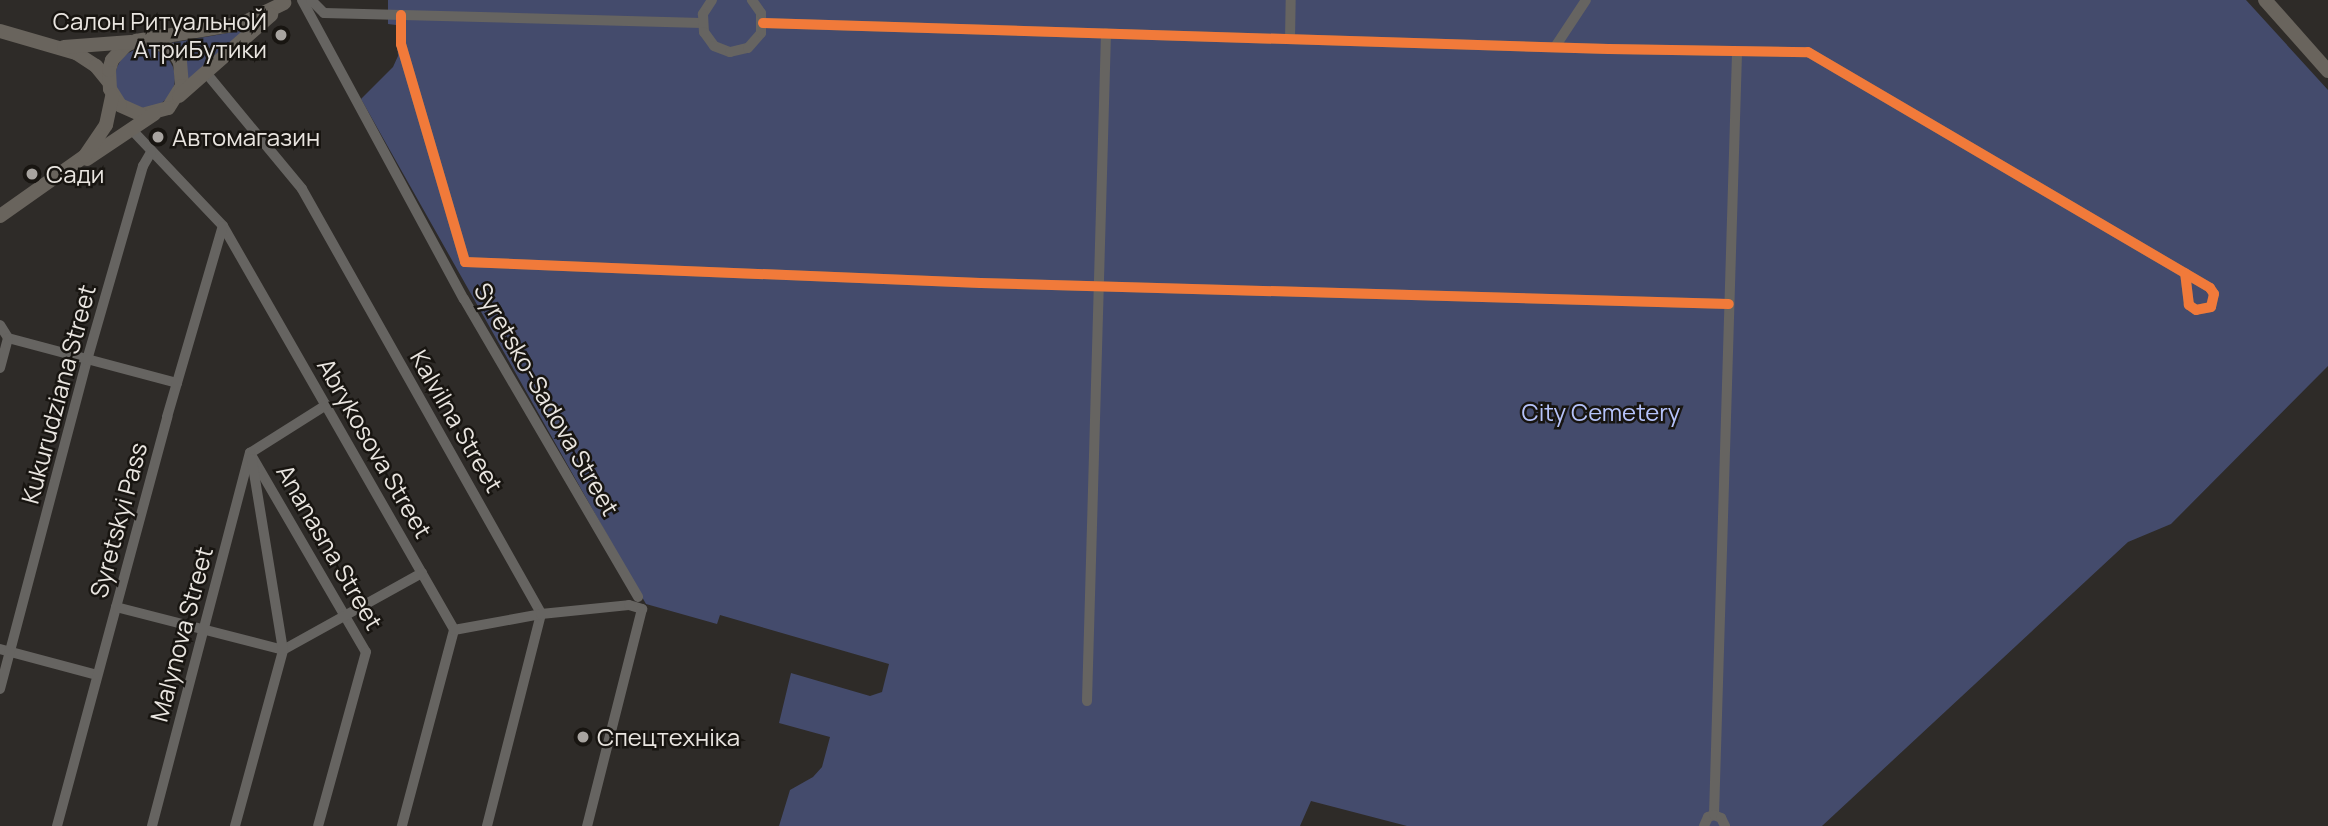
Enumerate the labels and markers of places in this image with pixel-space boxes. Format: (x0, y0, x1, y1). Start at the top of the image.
place label: Салон РитуальноЙ АтриБутики (53, 7, 267, 63)
marker: Салон РитуальноЙ АтриБутики (273, 27, 289, 43)
place label: Автомагазин (172, 123, 320, 151)
marker: Автомагазин (150, 129, 166, 145)
place label: Сади (46, 160, 105, 188)
marker: Сади (24, 166, 40, 182)
place label: Спецтехніка (597, 723, 740, 751)
marker: Спецтехніка (575, 729, 591, 745)

